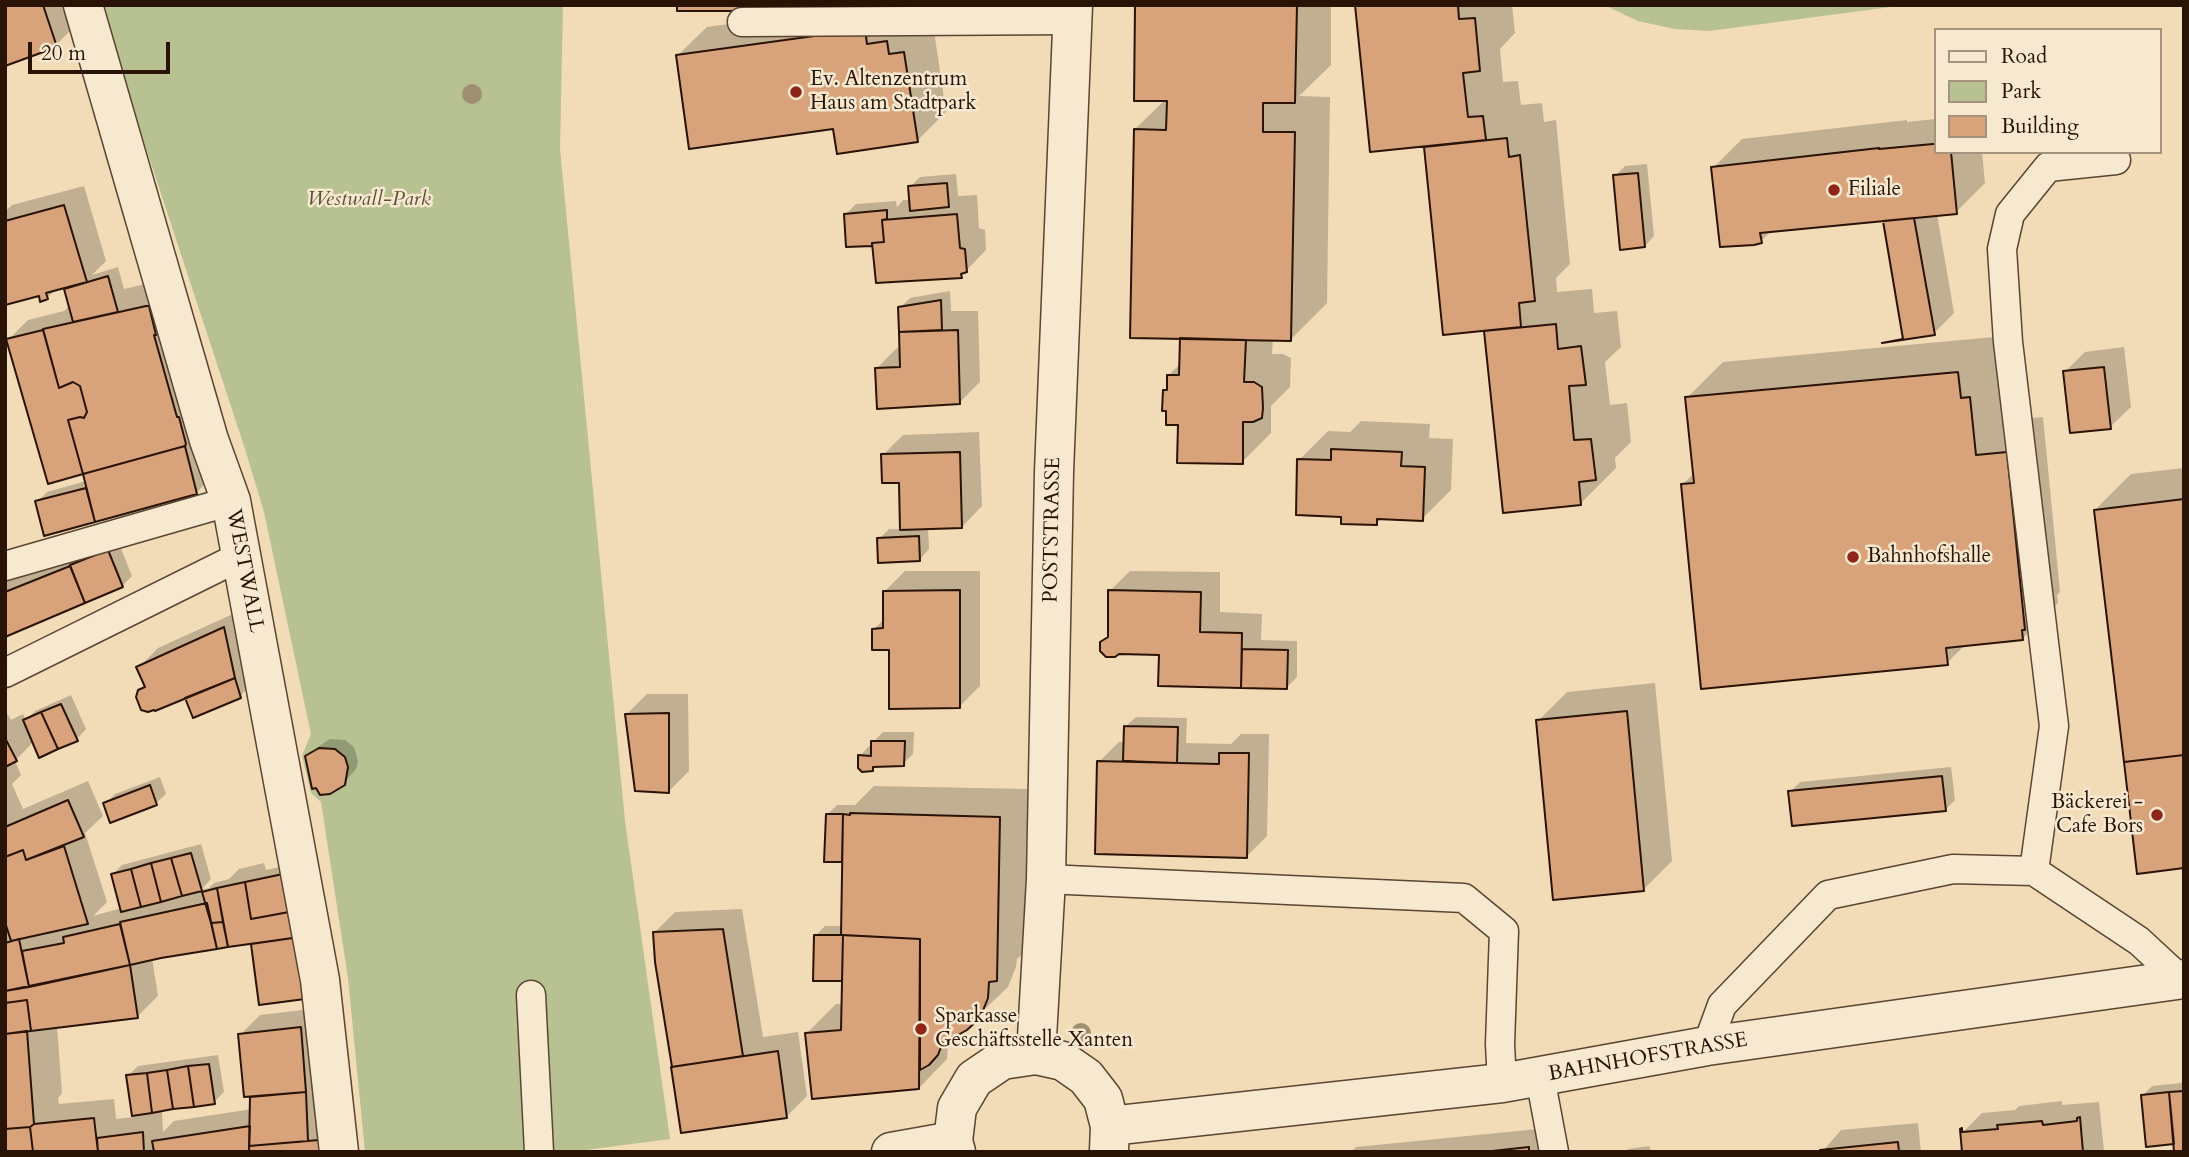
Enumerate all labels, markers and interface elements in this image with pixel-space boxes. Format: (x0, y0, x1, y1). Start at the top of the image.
scale bar (32, 28, 173, 72)
legend (1934, 28, 2161, 154)
text: 20 m (41, 39, 86, 68)
text: Road (2001, 42, 2047, 71)
place label: Ev. Altenzentrum Haus am Stadtpark (810, 67, 976, 117)
text: Park (2001, 77, 2041, 106)
marker: Ev. Altenzentrum Haus am Stadtpark (788, 84, 804, 100)
text: Building (2001, 112, 2079, 141)
place label: Filiale (1848, 177, 1901, 203)
marker: Filiale (1826, 182, 1842, 198)
park label: Westwall-Park (307, 187, 431, 213)
street label: POSTSTRASSE (1039, 457, 1067, 603)
street label: WESTWALL (220, 507, 268, 635)
place label: Bahnhofshalle (1867, 544, 1991, 570)
marker: Bahnhofshalle (1845, 549, 1861, 565)
place label: Bäckerei - Cafe Bors (2051, 790, 2143, 840)
marker: Bäckerei - Cafe Bors (2149, 807, 2165, 823)
place label: Sparkasse Geschäftsstelle Xanten (935, 1004, 1133, 1054)
marker: Sparkasse Geschäftsstelle Xanten (913, 1021, 929, 1037)
street label: BAHNHOFSTRASSE (1546, 1028, 1750, 1088)

